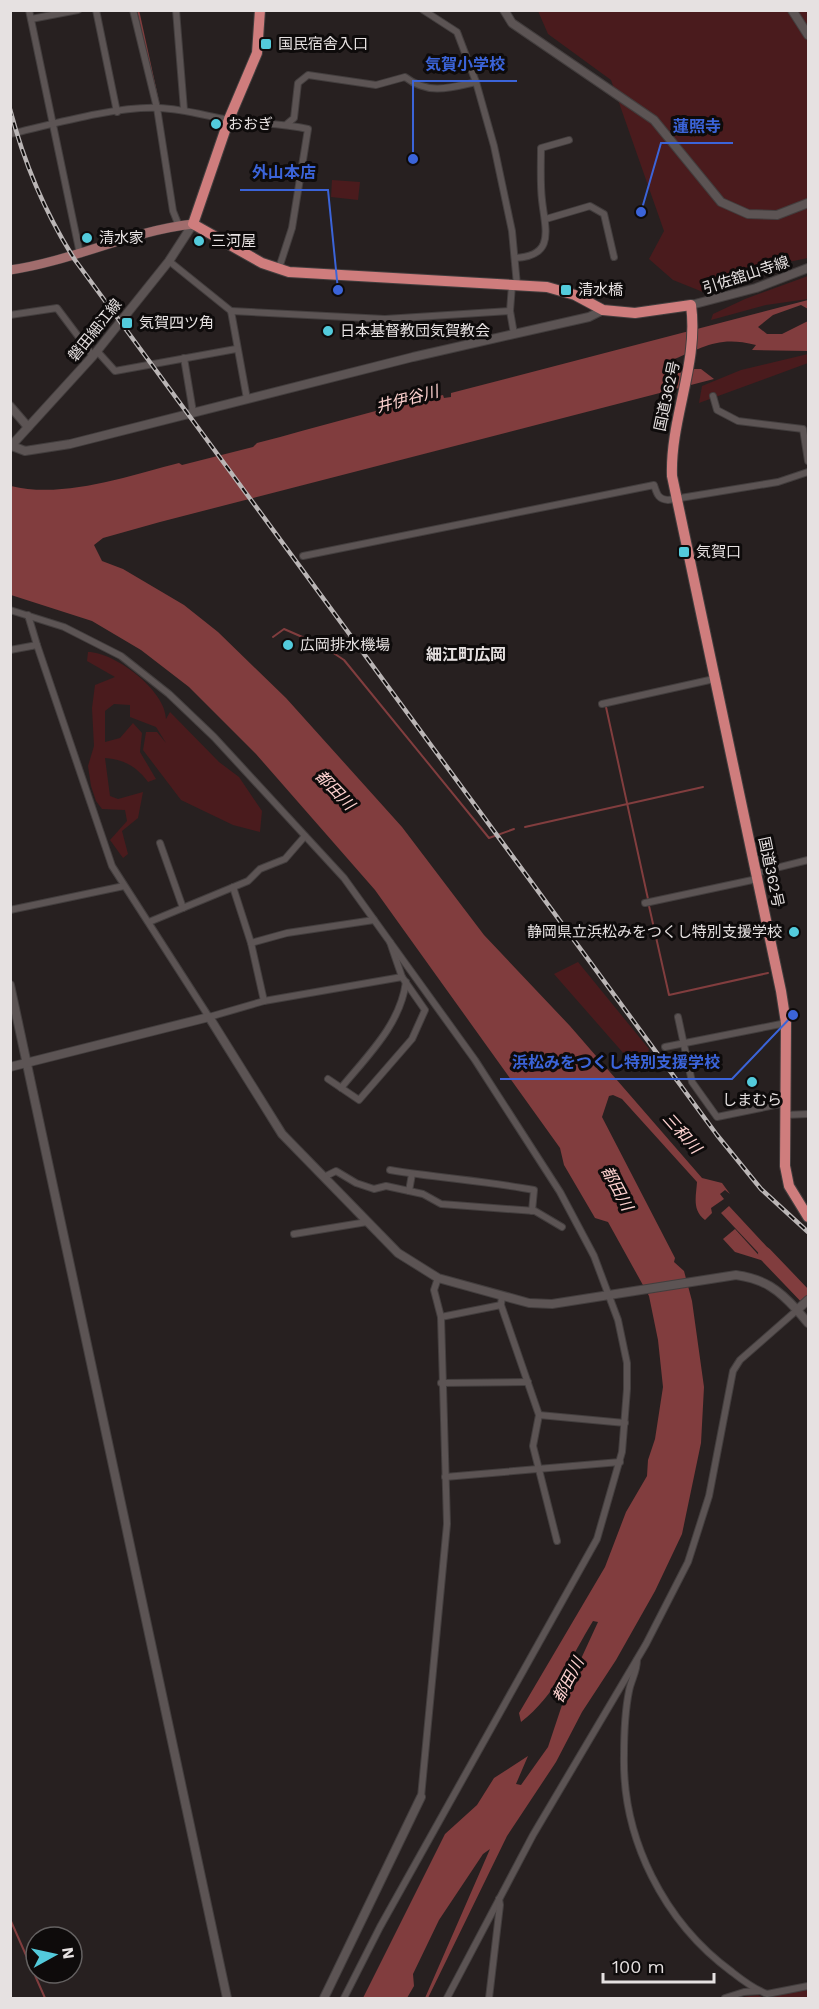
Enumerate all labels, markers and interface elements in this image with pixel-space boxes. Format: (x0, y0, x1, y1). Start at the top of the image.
place label: 国民宿舎入口 (278, 35, 368, 53)
marker: 国民宿舎入口 (259, 37, 273, 51)
callout: 気賀小学校 (413, 47, 517, 81)
text: 気賀小学校 (425, 55, 505, 74)
callout: 蓮照寺 (661, 109, 733, 143)
place label: おおぎ (228, 115, 273, 133)
marker: おおぎ (209, 117, 223, 131)
text: 蓮照寺 (673, 117, 721, 136)
callout: 外山本店 (240, 156, 328, 190)
text: 外山本店 (252, 163, 316, 182)
place label: 清水家 (99, 229, 144, 247)
marker: 清水家 (80, 231, 94, 245)
place label: 三河屋 (211, 232, 256, 250)
marker: 三河屋 (192, 234, 206, 248)
street label: 引佐舘山寺線 (700, 253, 792, 297)
place label: 清水橋 (578, 281, 623, 299)
marker: 清水橋 (559, 283, 573, 297)
street label: 磐田細江線 (64, 295, 126, 365)
place label: 気賀四ツ角 (139, 314, 214, 332)
marker: 気賀四ツ角 (120, 316, 134, 330)
place label: 日本基督教団気賀教会 (340, 322, 490, 340)
marker: 日本基督教団気賀教会 (321, 324, 335, 338)
street label: 国道362号 (651, 359, 683, 433)
water label: 井伊谷川 (374, 381, 442, 416)
place label: 気賀口 (696, 543, 741, 561)
marker: 気賀口 (677, 545, 691, 559)
place label: 広岡排水機場 (300, 636, 390, 654)
marker: 広岡排水機場 (281, 638, 295, 652)
district label: 細江町広岡 (426, 645, 506, 664)
water label: 都田川 (311, 766, 360, 815)
street label: 国道362号 (755, 835, 787, 909)
place label: 静岡県立浜松みをつくし特別支援学校 (527, 923, 782, 941)
marker: 静岡県立浜松みをつくし特別支援学校 (787, 925, 801, 939)
callout: 浜松みをつくし特別支援学校 (500, 1045, 732, 1079)
text: 浜松みをつくし特別支援学校 (512, 1053, 720, 1072)
marker: しまむら (745, 1075, 759, 1089)
place label: しまむら (722, 1091, 782, 1109)
water label: 三和川 (659, 1109, 706, 1159)
water label: 都田川 (597, 1162, 638, 1215)
water label: 都田川 (548, 1653, 589, 1706)
north arrow (24, 1925, 84, 1985)
text: N (58, 1946, 79, 1960)
scale bar (603, 1946, 714, 1984)
text: 100 m (612, 1956, 665, 1977)

